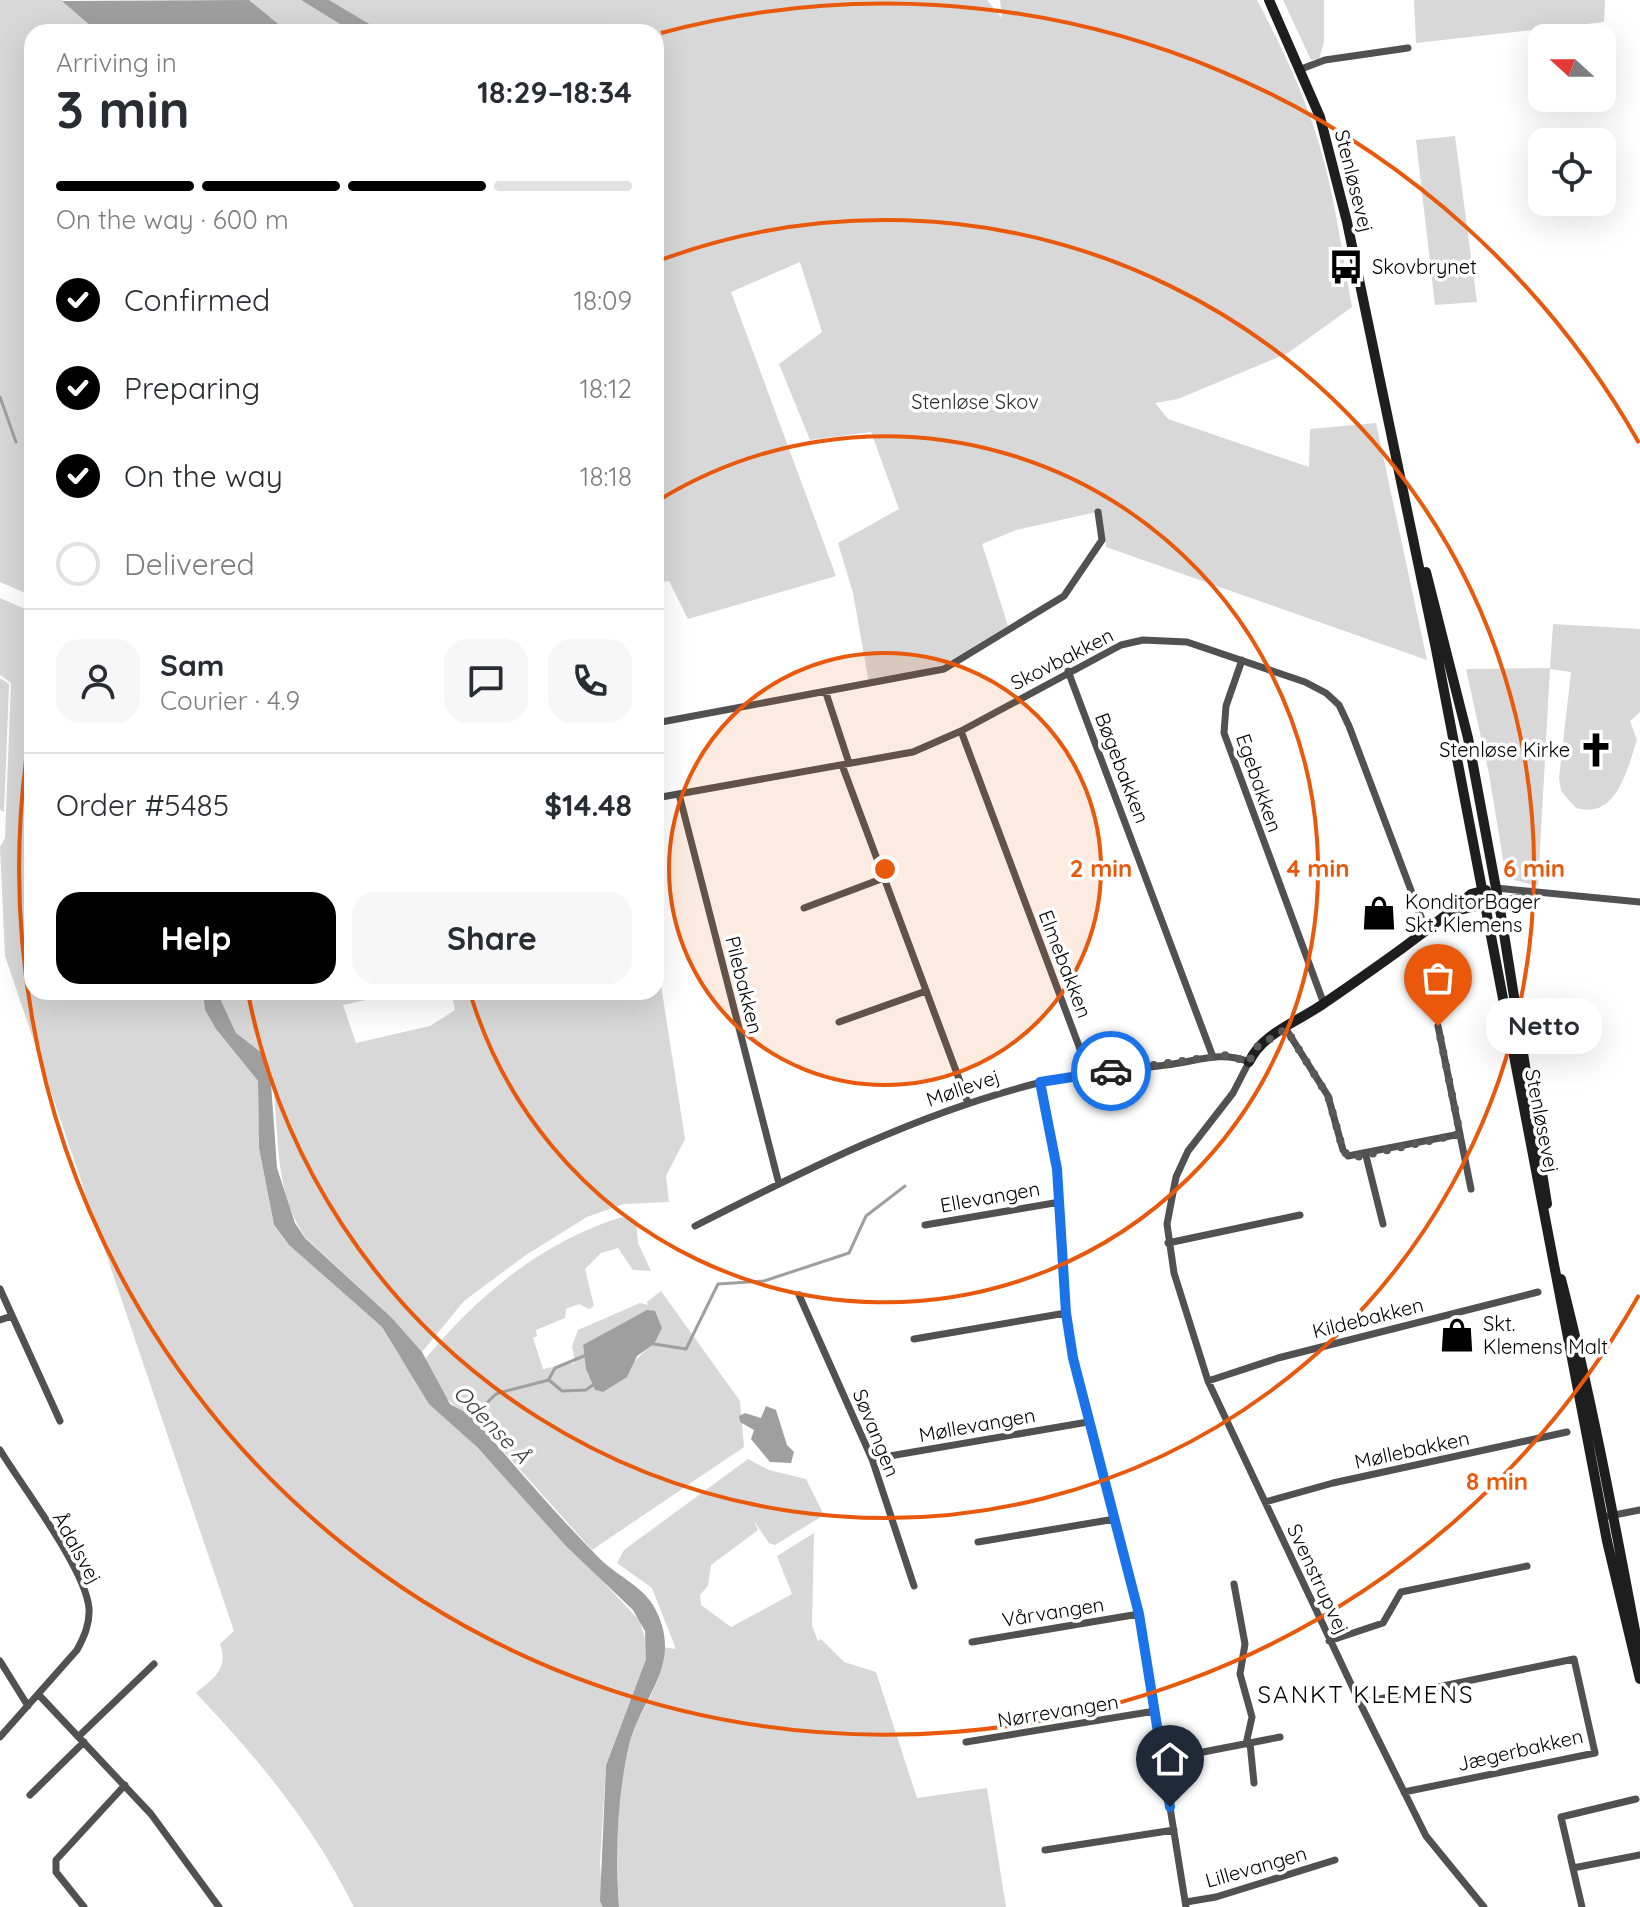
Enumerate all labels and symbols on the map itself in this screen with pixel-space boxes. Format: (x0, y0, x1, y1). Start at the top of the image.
north arrow (1528, 24, 1616, 112)
street label: Stenløsevej (1330, 127, 1379, 235)
bus stop icon: Skovbrynet (1327, 248, 1365, 286)
place label: Skovbrynet (1372, 254, 1477, 279)
park label: Stenløse Skov (911, 389, 1039, 414)
street label: Skovbakken (1006, 622, 1117, 695)
street label: Bøgebakken (1090, 709, 1155, 827)
street label: Egebakken (1231, 730, 1288, 835)
church icon: Stenløse Kirke (1577, 731, 1615, 769)
place label: Stenløse Kirke (1439, 737, 1570, 762)
text: 2 min (1070, 853, 1132, 883)
text: 4 min (1287, 853, 1349, 883)
text: 6 min (1503, 853, 1565, 883)
centre of rings (871, 855, 899, 883)
place label: KonditorBager Skt. Klemens (1405, 889, 1541, 937)
shop icon: KonditorBager Skt. Klemens (1360, 894, 1398, 932)
street label: Elmebakken (1033, 906, 1097, 1021)
street label: Pilebakken (720, 933, 769, 1036)
pin (1404, 944, 1472, 1026)
callout: Netto (1486, 998, 1602, 1054)
courier (1071, 1031, 1151, 1111)
street label: Møllevej (923, 1063, 1003, 1112)
street label: Stenløsevej (1520, 1067, 1565, 1175)
street label: Ellevangen (938, 1175, 1042, 1218)
street label: Kildebakken (1310, 1292, 1426, 1343)
place label: Skt. Klemens Malt (1483, 1311, 1608, 1359)
shop icon: Skt. Klemens Malt (1438, 1316, 1476, 1354)
water label: Odense Å (448, 1379, 536, 1469)
street label: Søvangen (848, 1385, 905, 1480)
street label: Møllevangen (917, 1402, 1037, 1447)
street label: Møllebakken (1352, 1425, 1472, 1474)
text: 8 min (1466, 1466, 1528, 1496)
street label: Ådalsvej (48, 1507, 107, 1588)
street label: Svenstrupvej (1282, 1520, 1355, 1638)
street label: Vårvangen (1000, 1591, 1106, 1632)
district label: SANKT KLEMENS (1258, 1679, 1474, 1709)
street label: Nørrevangen (996, 1689, 1120, 1732)
street label: Jægerbakken (1454, 1723, 1585, 1776)
pin (1136, 1725, 1204, 1807)
street label: Lillevangen (1202, 1840, 1309, 1893)

